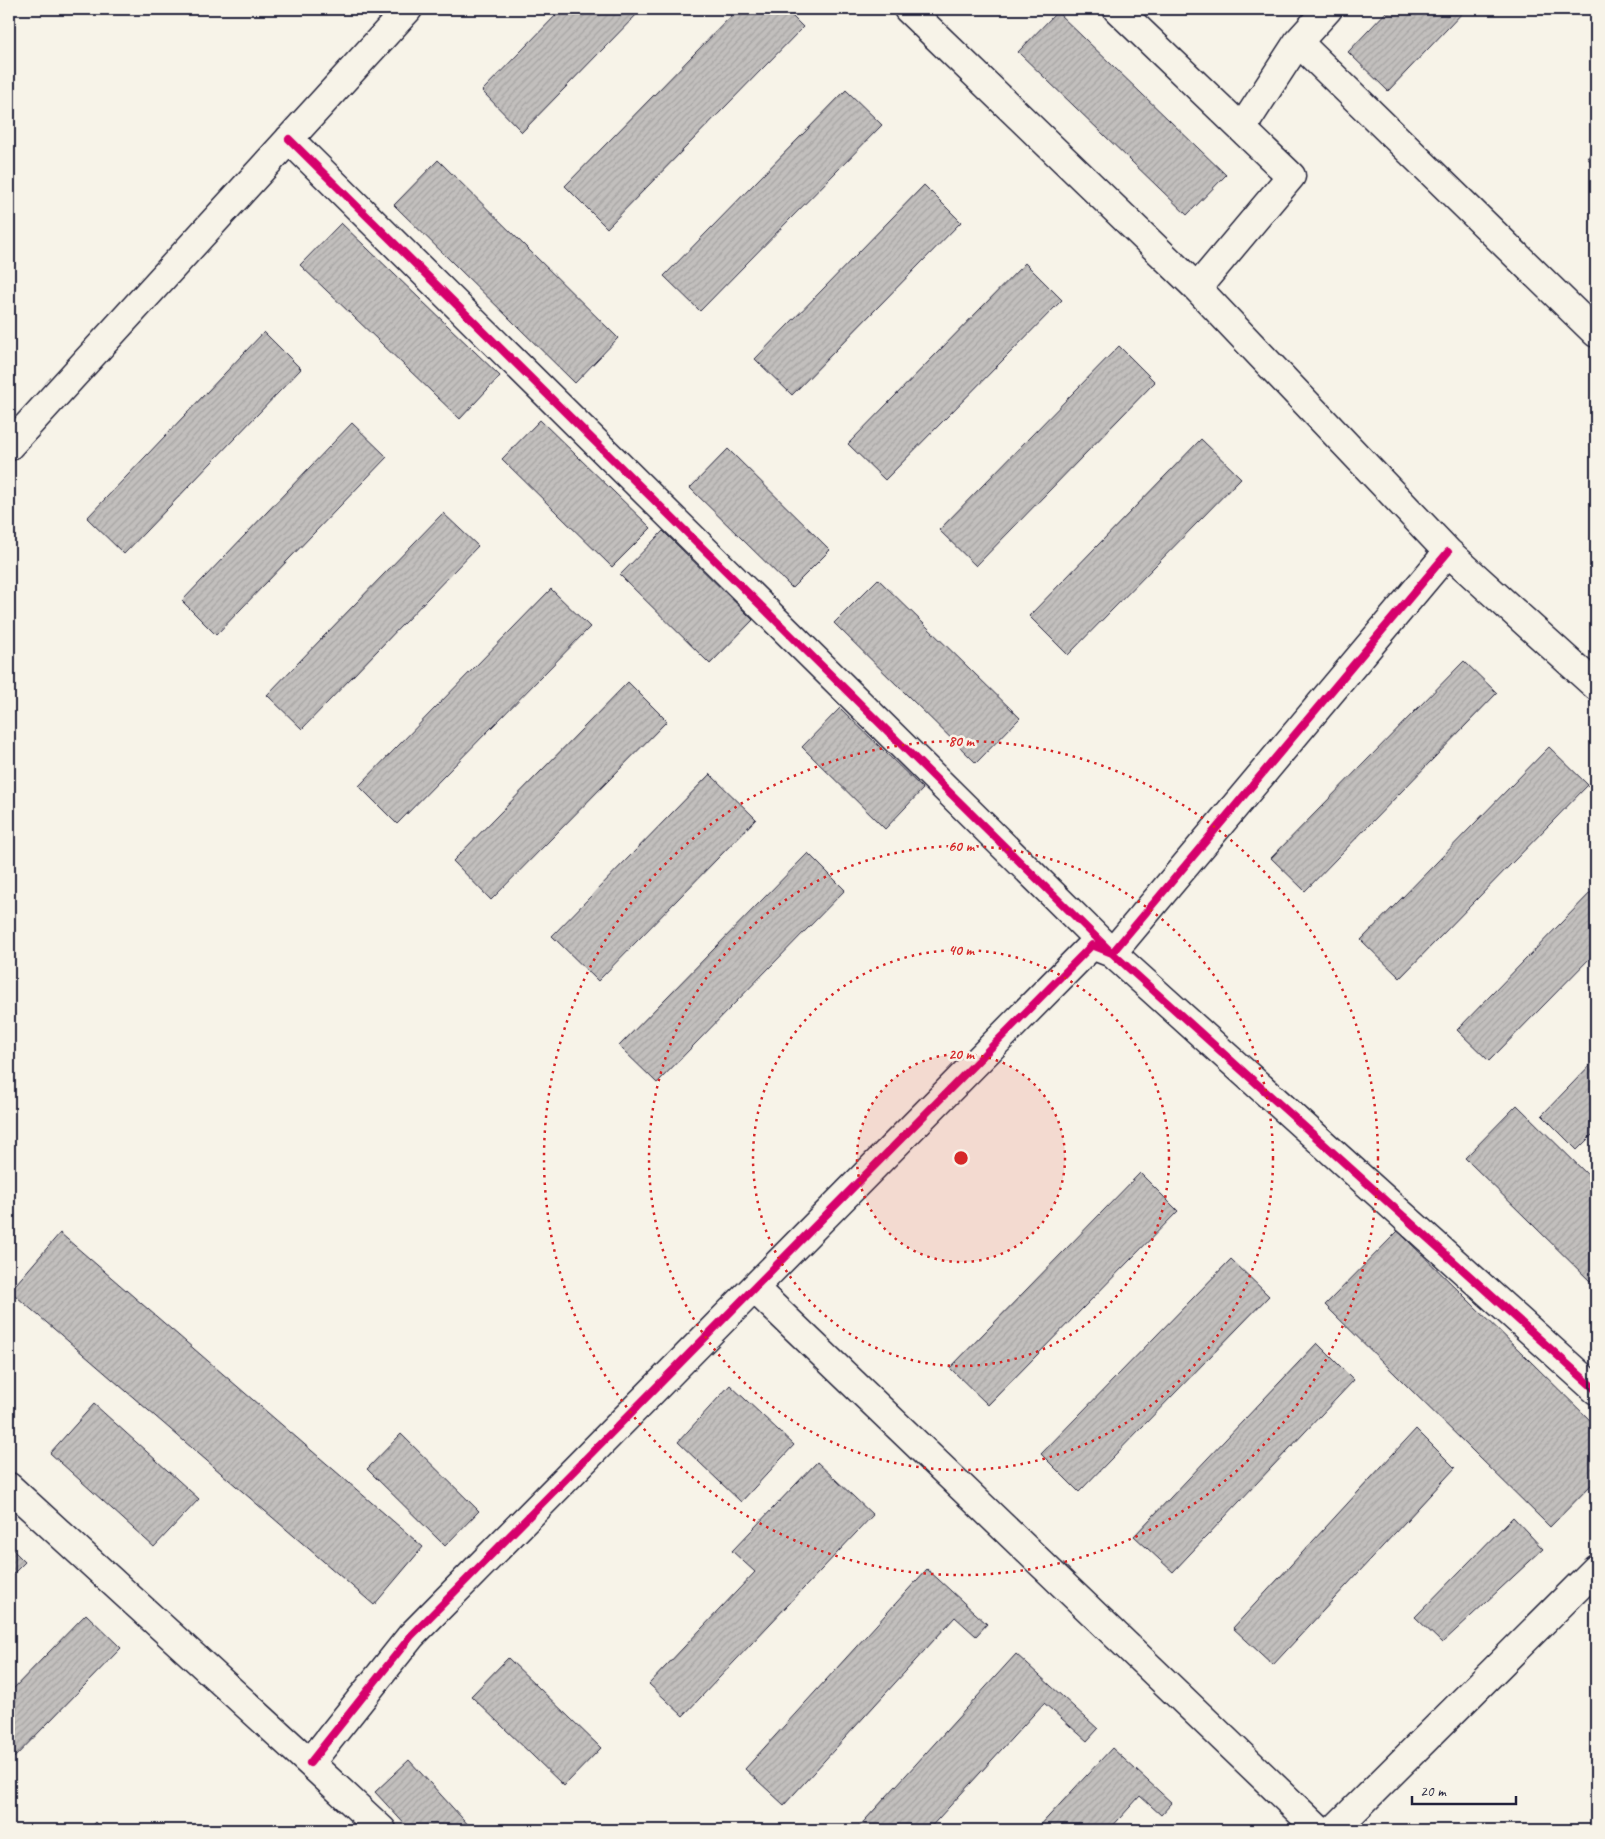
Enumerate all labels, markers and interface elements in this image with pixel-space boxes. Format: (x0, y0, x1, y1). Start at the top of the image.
text: 80 m (948, 732, 975, 751)
text: 60 m (948, 837, 975, 856)
text: 40 m (948, 941, 975, 960)
text: 20 m (948, 1045, 975, 1064)
centre of rings (952, 1149, 970, 1167)
scale bar (1412, 1774, 1516, 1806)
text: 20 m (1420, 1782, 1447, 1801)

